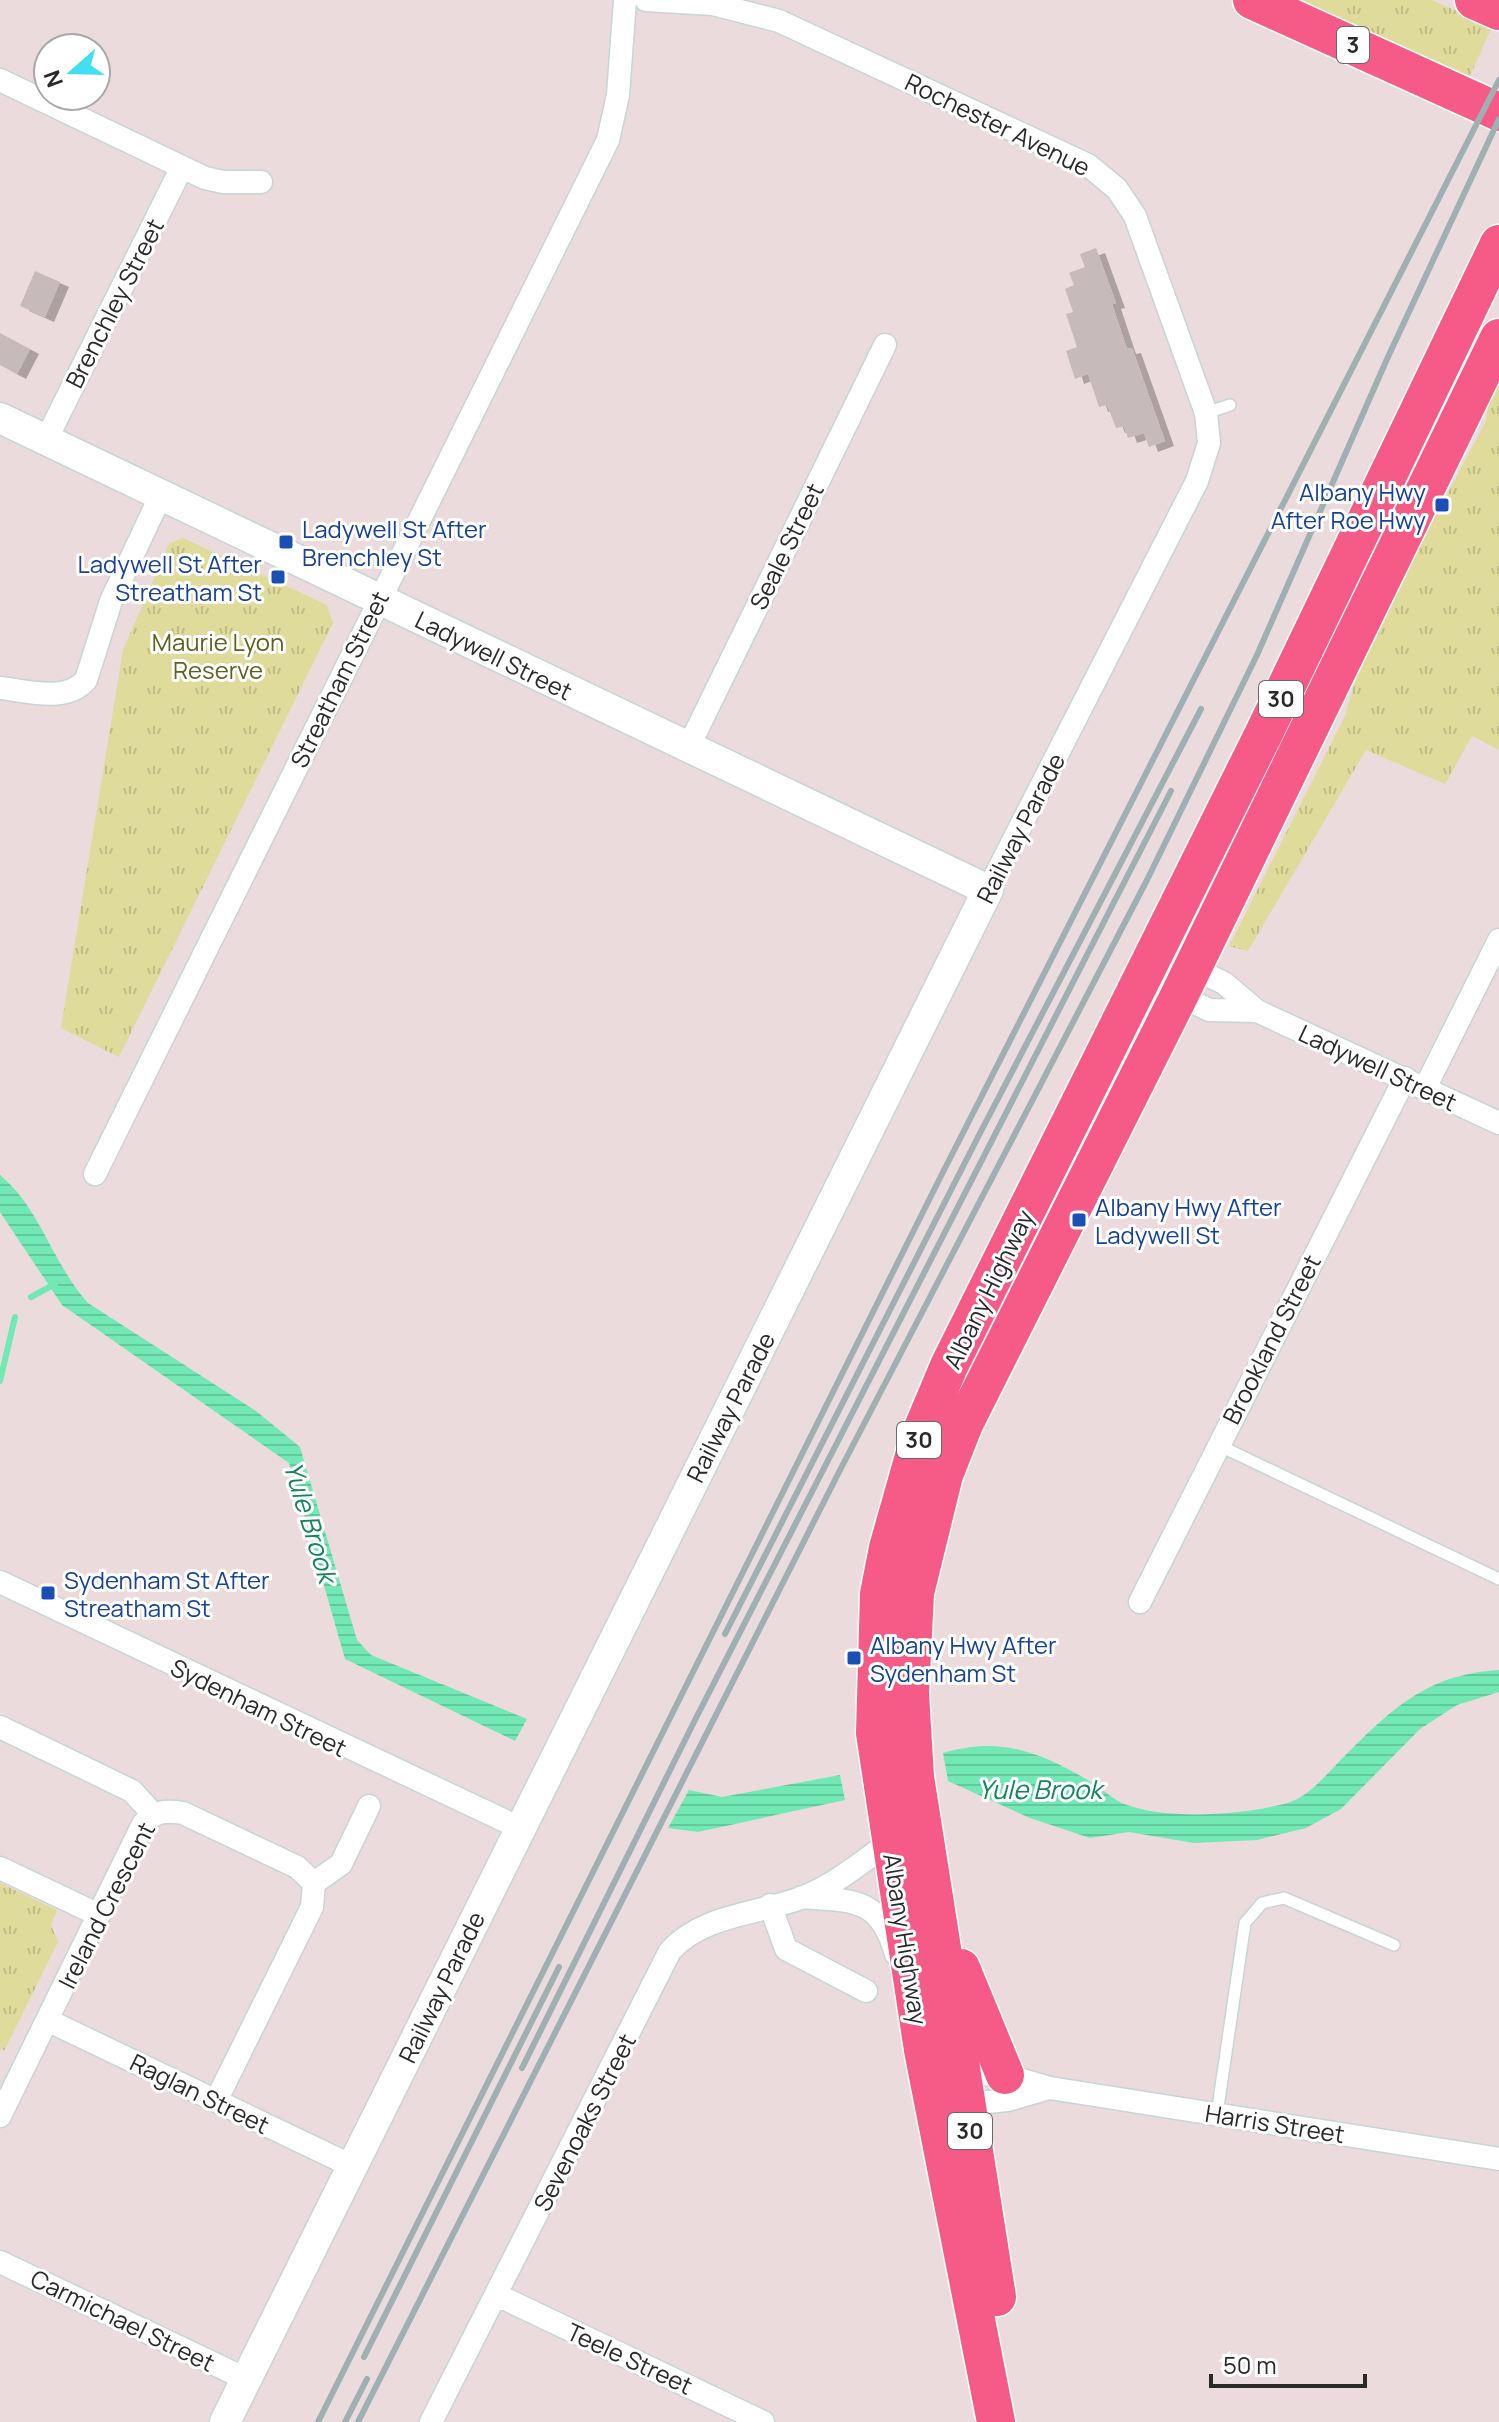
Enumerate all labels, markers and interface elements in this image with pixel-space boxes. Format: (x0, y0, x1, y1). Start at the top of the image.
road number: 3 (1337, 27, 1369, 63)
north arrow (32, 32, 112, 112)
street label: Rochester Avenue (900, 65, 1096, 183)
text: N (36, 66, 70, 91)
street label: Brenchley Street (57, 213, 171, 393)
place label: Albany Hwy After Roe Hwy (1271, 475, 1426, 536)
street label: Seale Street (741, 477, 831, 615)
marker: Albany Hwy After Roe Hwy (1433, 496, 1451, 514)
place label: Ladywell St After Brenchley St (302, 512, 487, 573)
marker: Ladywell St After Brenchley St (277, 533, 295, 551)
place label: Ladywell St After Streatham St (77, 547, 262, 608)
marker: Ladywell St After Streatham St (269, 568, 287, 586)
street label: Streatham Street (282, 585, 396, 773)
street label: Ladywell Street (410, 603, 578, 707)
park label: Maurie Lyon Reserve (152, 625, 284, 686)
road number: 30 (1259, 681, 1303, 717)
street label: Railway Parade (968, 747, 1072, 909)
street label: Ladywell Street (1294, 1016, 1462, 1118)
place label: Albany Hwy After Ladywell St (1095, 1190, 1282, 1251)
street label: Albany Highway (935, 1204, 1041, 1374)
marker: Albany Hwy After Ladywell St (1070, 1211, 1088, 1229)
street label: Brookland Street (1214, 1249, 1328, 1429)
street label: Railway Parade (678, 1326, 782, 1488)
road number: 30 (897, 1422, 941, 1458)
water label: Yule Brook (276, 1457, 348, 1590)
place label: Sydenham St After Streatham St (64, 1563, 270, 1624)
marker: Sydenham St After Streatham St (39, 1584, 57, 1602)
place label: Albany Hwy After Sydenham St (870, 1628, 1057, 1689)
marker: Albany Hwy After Sydenham St (845, 1649, 863, 1667)
street label: Sydenham Street (165, 1650, 353, 1764)
water label: Yule Brook (978, 1771, 1106, 1807)
street label: Ireland Crescent (50, 1816, 162, 1994)
street label: Albany Highway (876, 1851, 936, 2027)
street label: Railway Parade (390, 1906, 492, 2068)
street label: Sevenoaks Street (525, 2028, 643, 2216)
street label: Raglan Street (125, 2045, 275, 2141)
street label: Harris Street (1203, 2096, 1347, 2150)
road number: 30 (948, 2113, 992, 2149)
street label: Carmichael Street (25, 2261, 221, 2379)
street label: Teele Street (562, 2314, 698, 2402)
scale bar (1211, 2338, 1365, 2388)
text: 50 m (1223, 2348, 1277, 2381)

